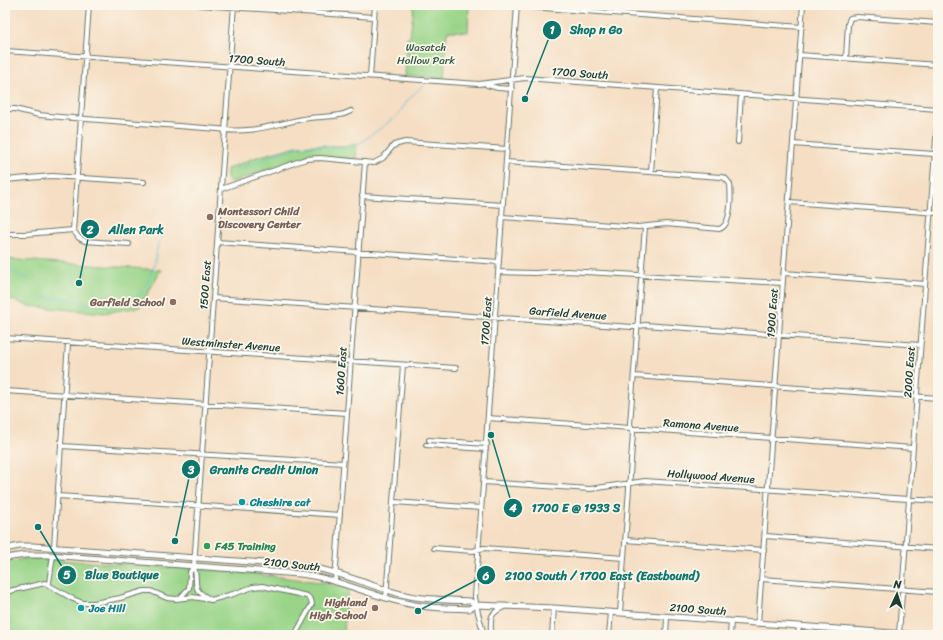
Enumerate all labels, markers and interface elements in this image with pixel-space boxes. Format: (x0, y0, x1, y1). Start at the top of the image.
callout: Shop n Go (542, 18, 630, 42)
text: 1 (549, 19, 555, 41)
text: Shop n Go (569, 19, 623, 41)
park label: Wasatch Hollow Park (397, 38, 455, 70)
street label: 1700 South (228, 49, 286, 72)
street label: 1700 South (551, 62, 609, 85)
place label: Montessori Child Discovery Center (217, 202, 302, 234)
marker: Montessori Child Discovery Center (205, 212, 215, 222)
callout: Allen Park (80, 217, 171, 241)
text: 2 (86, 219, 94, 241)
text: Allen Park (107, 219, 164, 241)
street label: 1500 East (194, 259, 217, 310)
street label: 1900 East (761, 287, 784, 339)
place label: Garfield School (89, 293, 166, 312)
street label: 1700 East (475, 296, 498, 346)
marker: Garfield School (168, 297, 178, 307)
street label: Garfield Avenue (529, 301, 608, 326)
street label: Westminster Avenue (181, 332, 282, 357)
street label: 2000 East (898, 345, 921, 398)
street label: 1600 East (330, 346, 353, 396)
street label: Ramona Avenue (663, 413, 740, 438)
callout: Granite Credit Union (181, 457, 326, 481)
text: 3 (187, 459, 195, 481)
text: Granite Credit Union (209, 459, 319, 481)
street label: Hollywood Avenue (667, 464, 756, 489)
place label: Cheshire cat (249, 493, 312, 512)
callout: 1700 E @ 1933 S (503, 496, 628, 520)
marker: Cheshire cat (237, 497, 247, 507)
text: 4 (508, 497, 517, 519)
text: 1700 E @ 1933 S (532, 497, 621, 519)
place label: F45 Training (214, 537, 276, 556)
marker: F45 Training (202, 541, 212, 551)
street label: 2100 South (263, 552, 321, 577)
callout: Blue Boutique (57, 563, 167, 587)
callout: 2100 South / 1700 East (Eastbound) (476, 563, 707, 587)
text: 5 (63, 564, 71, 586)
text: Blue Boutique (85, 564, 160, 586)
text: 6 (482, 565, 490, 587)
text: 2100 South / 1700 East (Eastbound) (504, 565, 700, 587)
north arrow (877, 574, 917, 614)
text: N (892, 575, 903, 594)
place label: Highland High School (309, 593, 368, 625)
street label: 2100 South (669, 598, 727, 621)
place label: Joe Hill (88, 599, 126, 618)
marker: Joe Hill (76, 603, 86, 613)
marker: Highland High School (370, 603, 380, 613)

